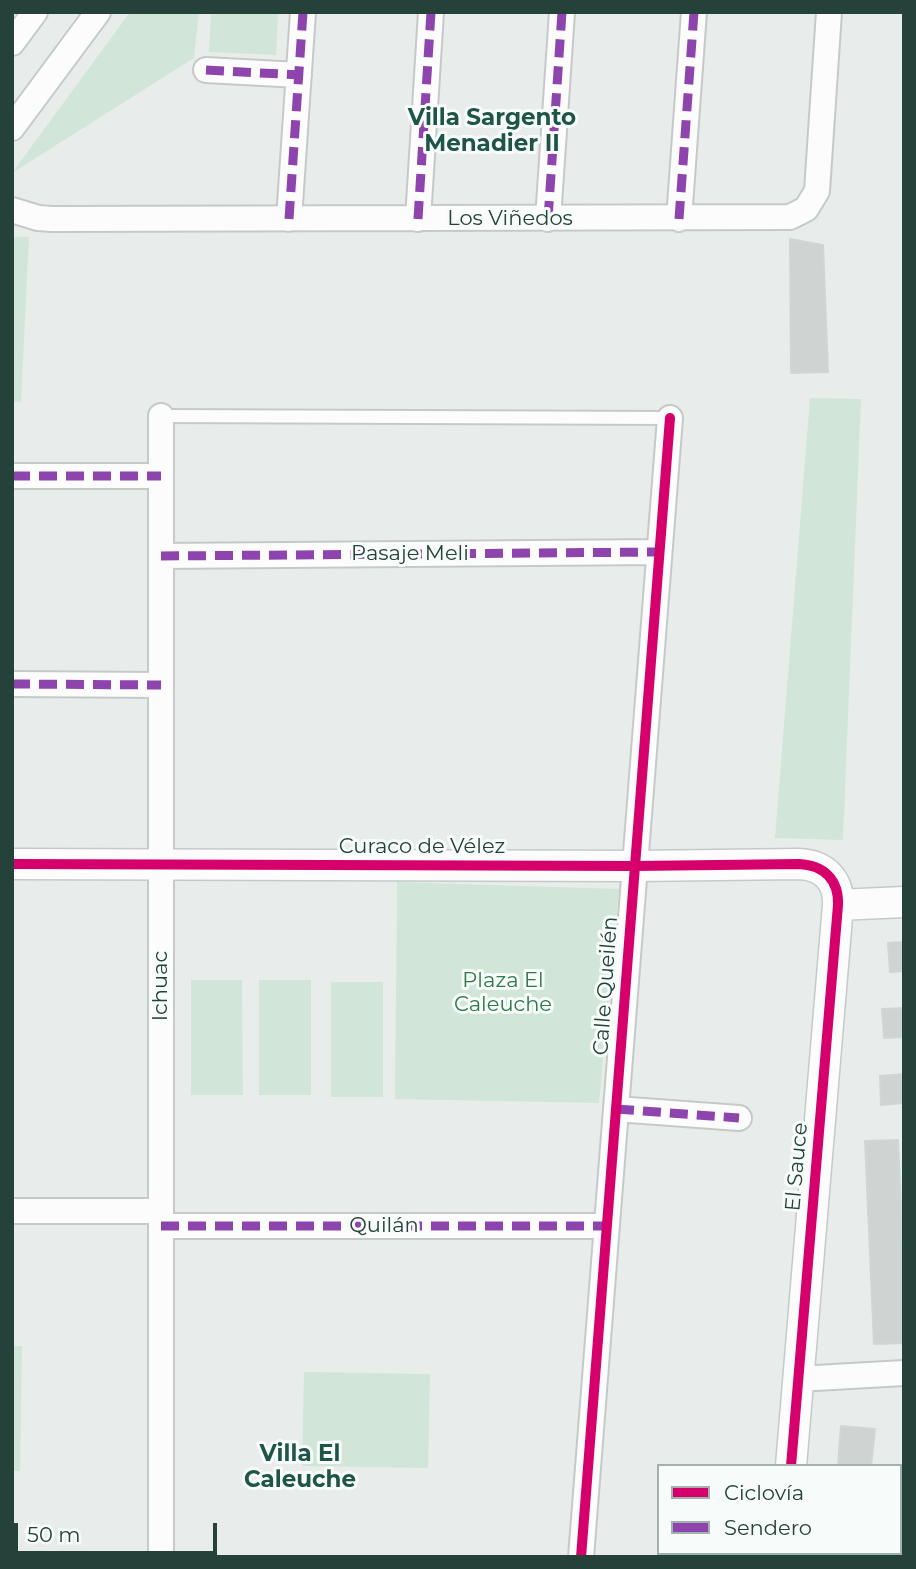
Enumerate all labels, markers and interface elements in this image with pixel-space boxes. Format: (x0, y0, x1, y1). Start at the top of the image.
district label: Villa Sargento Menadier II (408, 104, 576, 158)
street label: Los Viñedos (447, 206, 573, 232)
street label: Pasaje Meli (351, 541, 469, 567)
street label: Curaco de Vélez (339, 834, 505, 860)
street label: Calle Queilén (589, 916, 623, 1056)
street label: Ichuac (148, 951, 174, 1021)
park label: Plaza El Caleuche (454, 968, 552, 1018)
street label: El Sauce (781, 1122, 813, 1212)
street label: Quilán (349, 1213, 419, 1239)
district label: Villa El Caleuche (244, 1440, 356, 1494)
legend (657, 1464, 902, 1555)
text: Ciclovía (724, 1480, 804, 1505)
scale bar (18, 1510, 220, 1554)
text: Sendero (724, 1515, 812, 1540)
text: 50 m (27, 1522, 81, 1547)

